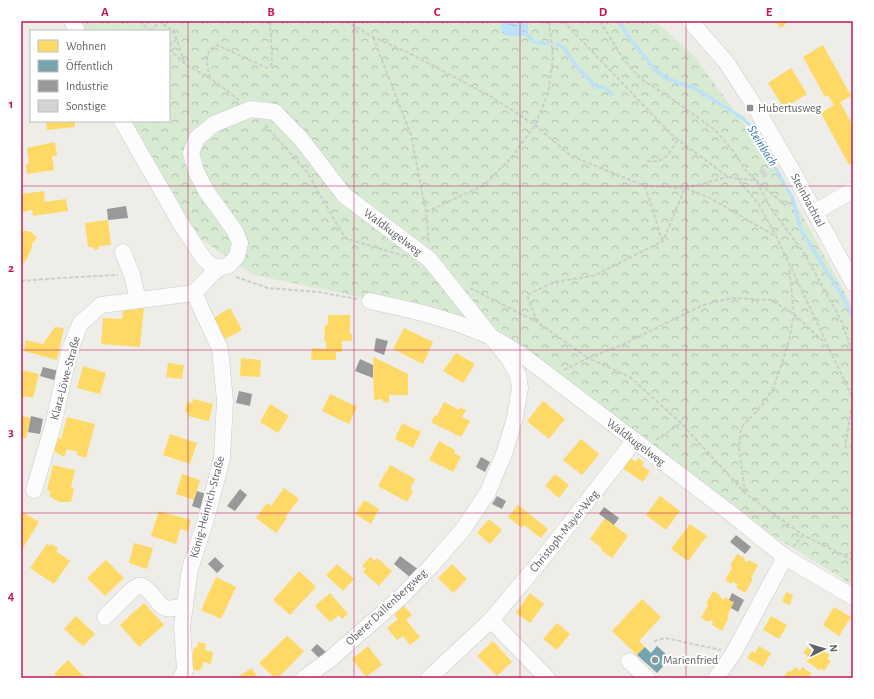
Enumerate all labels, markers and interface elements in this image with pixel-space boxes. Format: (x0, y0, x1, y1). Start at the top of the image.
text: A (101, 6, 109, 19)
text: B (267, 6, 275, 19)
text: C (434, 6, 441, 19)
text: D (599, 6, 608, 19)
text: E (766, 6, 773, 19)
legend (30, 30, 170, 122)
text: Wohnen (66, 40, 106, 52)
text: Öffentlich (66, 59, 113, 72)
text: Industrie (66, 80, 108, 92)
text: 1 (9, 98, 13, 111)
text: Sonstige (66, 100, 106, 112)
place label: Hubertusweg (758, 102, 822, 114)
marker: Hubertusweg (745, 103, 755, 113)
water label: Steinbach (744, 123, 780, 169)
street label: Steinbachtal (789, 171, 827, 229)
street label: Waldkugelweg (361, 206, 425, 258)
text: 2 (8, 262, 14, 275)
street label: Klara-Löwe-Straße (48, 335, 82, 421)
street label: Waldkugelweg (604, 416, 668, 468)
text: 3 (8, 426, 14, 439)
street label: König-Heinrich-Straße (188, 455, 226, 559)
street label: Christoph-Mayer-Weg (527, 488, 602, 575)
street label: Oberer Dallenbergweg (343, 566, 429, 648)
text: 4 (8, 590, 15, 603)
north arrow (804, 629, 844, 669)
text: N (828, 644, 839, 652)
place label: Marienfried (663, 654, 718, 666)
marker: Marienfried (650, 655, 660, 665)

